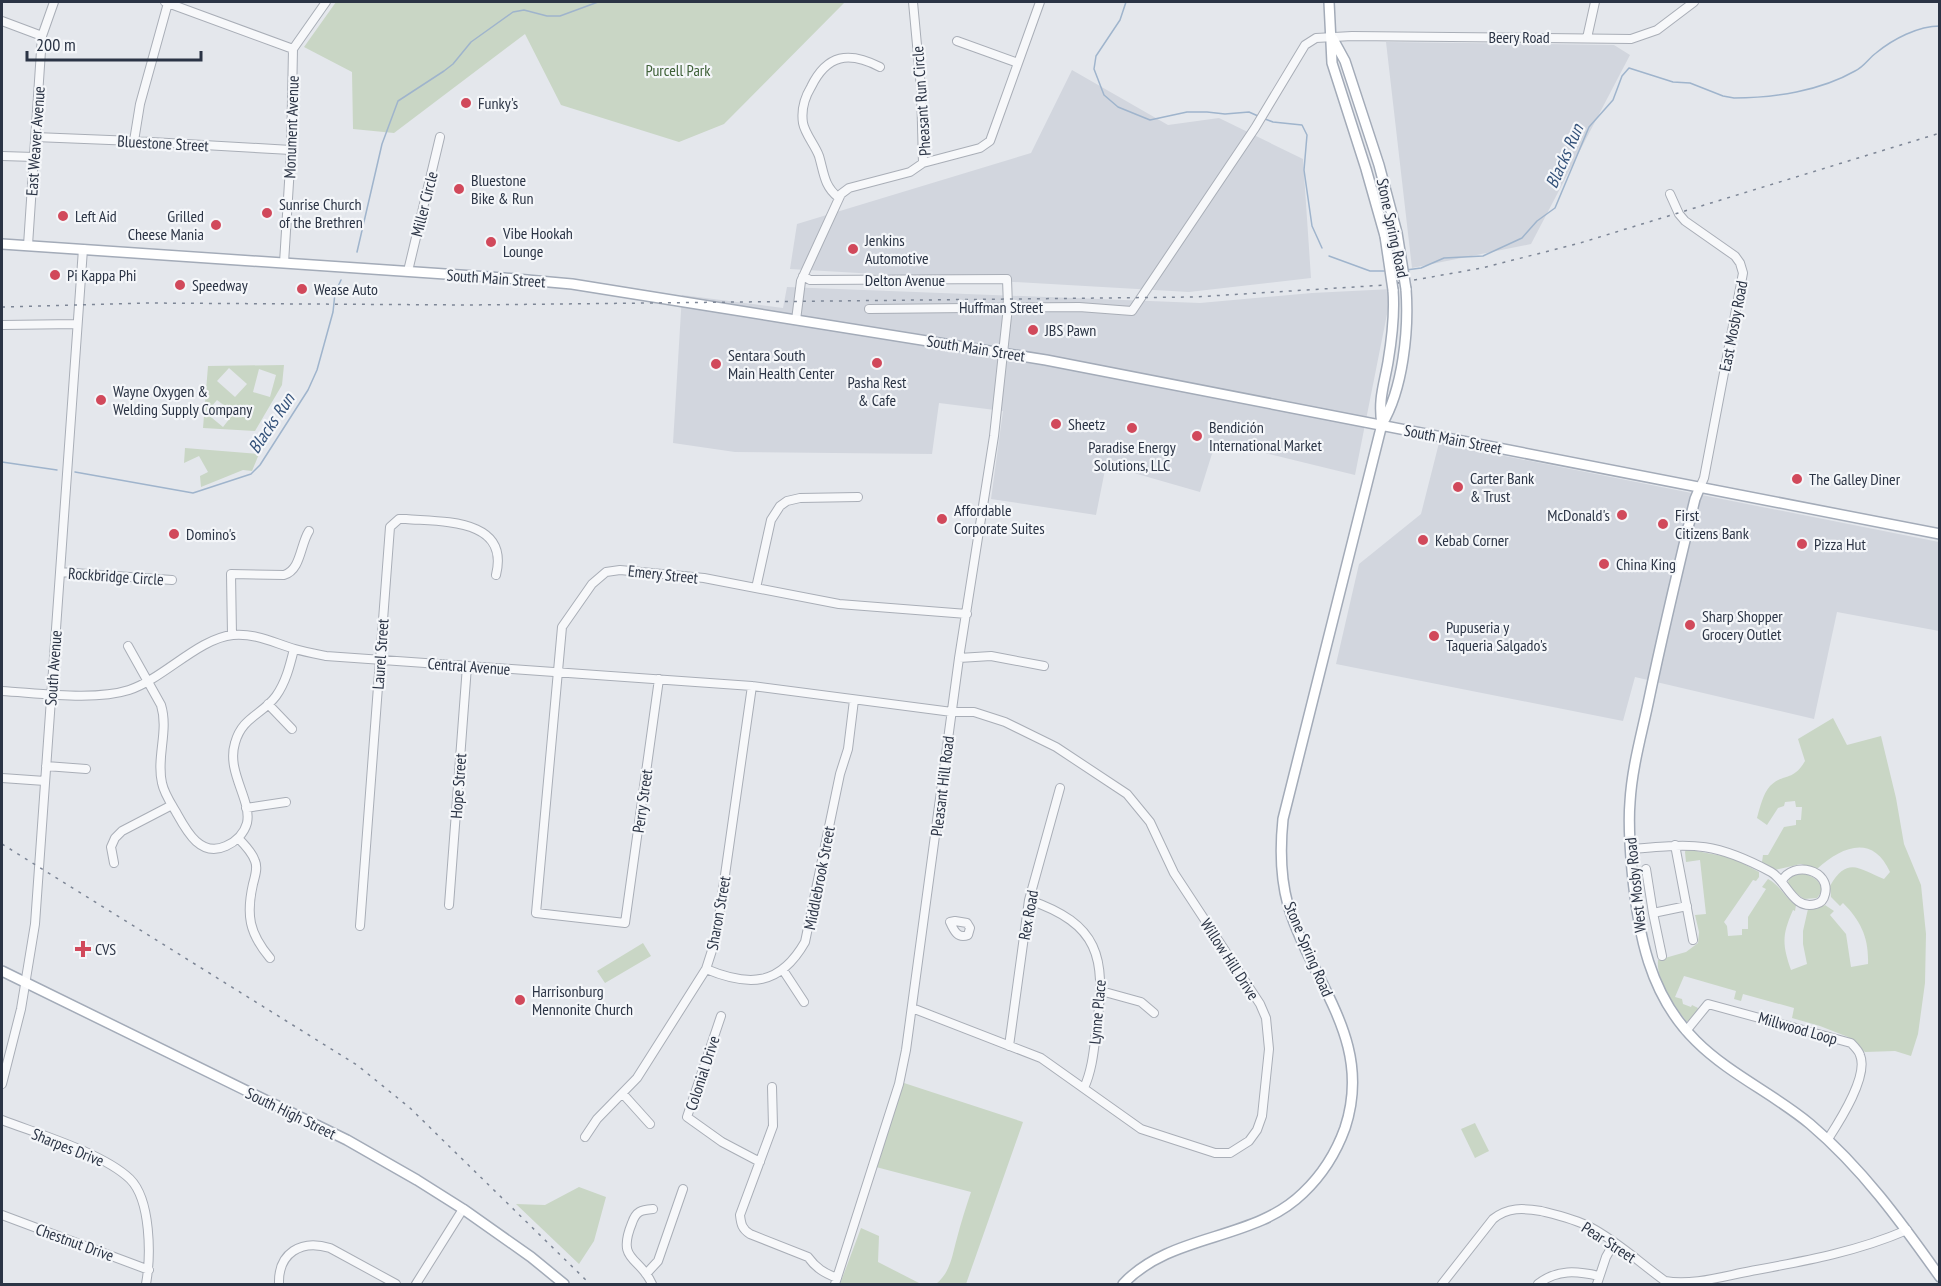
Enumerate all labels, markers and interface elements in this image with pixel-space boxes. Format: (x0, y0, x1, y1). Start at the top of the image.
scale bar (27, 24, 201, 62)
street label: Beery Road (1488, 27, 1550, 47)
text: 200 m (36, 33, 76, 56)
street label: Pheasant Run Circle (907, 45, 935, 157)
park label: Purcell Park (646, 60, 711, 80)
street label: Monument Avenue (279, 75, 303, 179)
street label: East Weaver Avenue (21, 85, 49, 197)
place label: Funky's (478, 93, 518, 113)
marker: Funky's (459, 96, 473, 110)
water label: Blacks Run (1540, 119, 1589, 192)
street label: Bluestone Street (117, 131, 210, 155)
street label: Miller Circle (406, 169, 442, 239)
place label: Bluestone Bike & Run (471, 170, 534, 208)
street label: Stone Spring Road (1373, 176, 1413, 280)
marker: Bluestone Bike & Run (452, 182, 466, 196)
place label: Sunrise Church of the Brethren (279, 194, 363, 232)
place label: Left Aid (75, 206, 117, 226)
place label: Grilled Cheese Mania (128, 206, 204, 244)
marker: Sunrise Church of the Brethren (260, 206, 274, 220)
marker: Left Aid (56, 209, 70, 223)
marker: Grilled Cheese Mania (209, 218, 223, 232)
place label: Vibe Hookah Lounge (502, 223, 573, 261)
place label: Jenkins Automotive (864, 230, 929, 268)
marker: Vibe Hookah Lounge (484, 235, 498, 249)
marker: Jenkins Automotive (846, 242, 860, 256)
place label: Pi Kappa Phi (67, 265, 136, 285)
street label: South Main Street (446, 265, 547, 291)
marker: Pi Kappa Phi (48, 268, 62, 282)
street label: Delton Avenue (865, 270, 945, 290)
place label: Speedway (192, 275, 248, 295)
marker: Speedway (173, 278, 187, 292)
place label: Wease Auto (314, 279, 378, 299)
street label: East Mosby Road (1714, 279, 1752, 373)
marker: Wease Auto (295, 282, 309, 296)
street label: Huffman Street (959, 297, 1044, 317)
place label: JBS Pawn (1044, 320, 1096, 340)
marker: JBS Pawn (1026, 323, 1040, 337)
street label: South Main Street (925, 330, 1027, 366)
place label: Sentara South Main Health Center (728, 345, 835, 383)
marker: Pasha Rest & Cafe (870, 356, 884, 370)
marker: Sentara South Main Health Center (709, 357, 723, 371)
place label: Pasha Rest & Cafe (848, 372, 907, 410)
place label: Wayne Oxygen & Welding Supply Company (113, 381, 252, 419)
water label: Blacks Run (243, 388, 300, 457)
marker: Wayne Oxygen & Welding Supply Company (94, 393, 108, 407)
place label: Sheetz (1068, 414, 1105, 434)
marker: Sheetz (1049, 417, 1063, 431)
place label: Bendición International Market (1209, 417, 1322, 455)
street label: South Main Street (1402, 420, 1504, 458)
marker: Paradise Energy Solutions, LLC (1125, 421, 1139, 435)
marker: Bendición International Market (1190, 429, 1204, 443)
place label: Paradise Energy Solutions, LLC (1088, 437, 1176, 475)
place label: Carter Bank & Trust (1470, 468, 1535, 506)
place label: The Galley Diner (1809, 469, 1901, 489)
marker: The Galley Diner (1790, 472, 1804, 486)
marker: Carter Bank & Trust (1451, 480, 1465, 494)
place label: Affordable Corporate Suites (954, 500, 1045, 538)
place label: McDonald's (1547, 505, 1610, 525)
place label: First Citizens Bank (1675, 505, 1750, 543)
marker: McDonald's (1615, 508, 1629, 522)
marker: Affordable Corporate Suites (935, 512, 949, 526)
marker: First Citizens Bank (1656, 517, 1670, 531)
place label: Domino's (186, 524, 236, 544)
marker: Domino's (167, 527, 181, 541)
place label: Kebab Corner (1435, 530, 1509, 550)
marker: Kebab Corner (1416, 533, 1430, 547)
place label: Pizza Hut (1814, 534, 1867, 554)
marker: Pizza Hut (1795, 537, 1809, 551)
place label: China King (1616, 554, 1676, 574)
marker: China King (1597, 557, 1611, 571)
street label: Emery Street (627, 560, 700, 588)
street label: Rockbridge Circle (68, 563, 164, 589)
place label: Sharp Shopper Grocery Outlet (1702, 606, 1783, 644)
street label: Laurel Street (368, 617, 392, 690)
place label: Pupuseria y Taqueria Salgado's (1446, 617, 1547, 655)
marker: Sharp Shopper Grocery Outlet (1683, 618, 1697, 632)
marker: Pupuseria y Taqueria Salgado's (1427, 629, 1441, 643)
street label: South Avenue (40, 630, 66, 706)
street label: Central Avenue (427, 653, 511, 679)
street label: Pleasant Hill Road (926, 735, 958, 837)
street label: Hope Street (446, 752, 470, 819)
street label: Perry Street (628, 767, 656, 834)
street label: Middlebrook Street (799, 824, 839, 932)
street label: West Mosby Road (1620, 836, 1650, 934)
street label: Sharon Street (702, 874, 734, 952)
street label: Rex Road (1014, 888, 1042, 941)
street label: Stone Spring Road (1280, 898, 1338, 1000)
street label: Willow Hill Drive (1196, 915, 1264, 1003)
place label: CVS (95, 939, 116, 959)
marker: CVS (76, 942, 90, 956)
street label: Lynne Place (1084, 979, 1110, 1045)
place label: Harrisonburg Mennonite Church (532, 981, 633, 1019)
marker: Harrisonburg Mennonite Church (513, 993, 527, 1007)
street label: Millwood Loop (1756, 1007, 1840, 1049)
street label: Colonial Drive (681, 1033, 723, 1113)
street label: South High Street (243, 1083, 340, 1144)
street label: Sharpes Drive (29, 1123, 107, 1171)
street label: Pear Street (1578, 1217, 1640, 1267)
street label: Chestnut Drive (33, 1219, 117, 1265)

